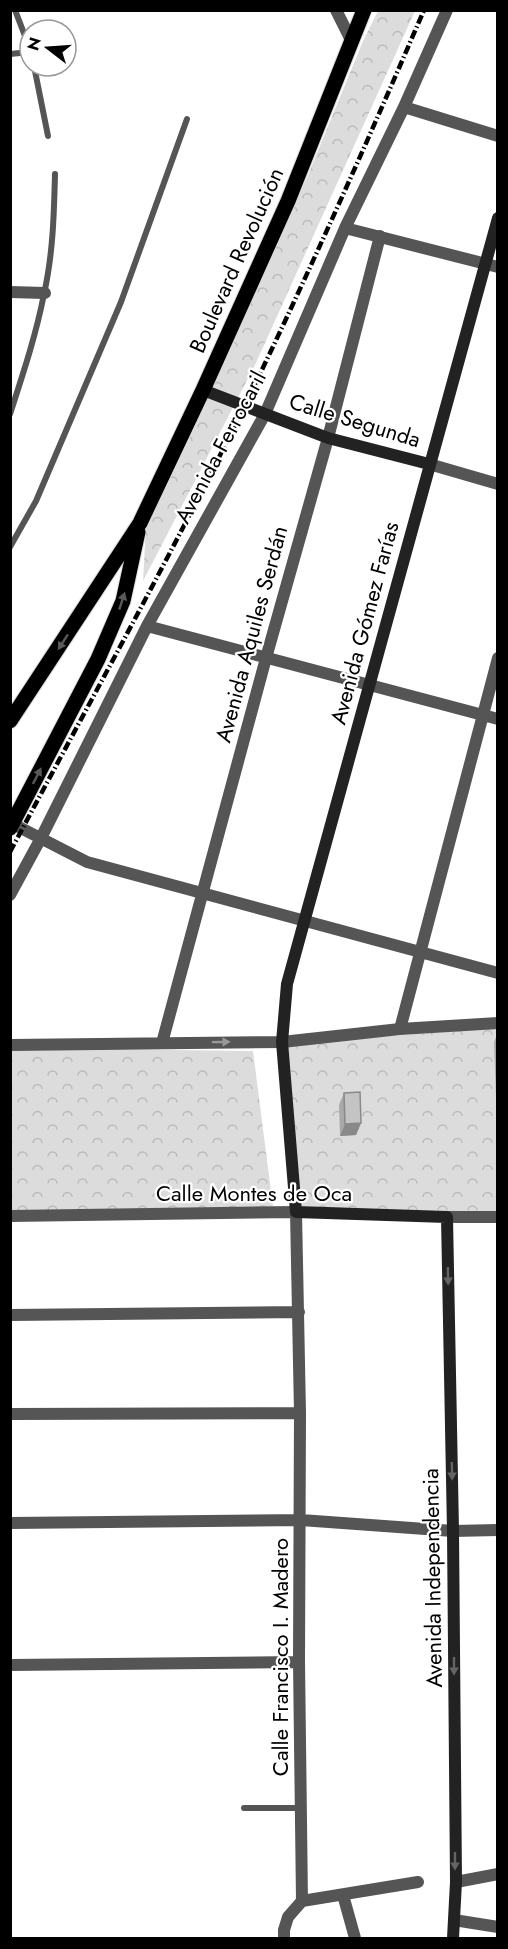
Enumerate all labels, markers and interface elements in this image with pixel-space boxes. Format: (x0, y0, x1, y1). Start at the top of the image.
north arrow (18, 18, 78, 78)
text: N (21, 34, 47, 53)
street label: Boulevard Revolución (181, 162, 291, 358)
street label: Avenida Ferrocaril (166, 365, 274, 529)
street label: Calle Segunda (285, 385, 425, 455)
street label: Avenida Gómez Farías (322, 518, 406, 728)
street label: Avenida Aquiles Serdán (207, 522, 295, 746)
one-way arrow (118, 592, 127, 610)
one-way arrow (57, 634, 68, 651)
one-way arrow (33, 768, 42, 785)
one-way arrow (211, 1037, 230, 1047)
street label: Calle Montes de Oca (156, 1177, 352, 1209)
one-way arrow (443, 1266, 453, 1285)
one-way arrow (447, 1461, 456, 1480)
street label: Avenida Independencia (414, 1468, 450, 1688)
street label: Calle Francisco I. Madero (264, 1538, 296, 1776)
one-way arrow (449, 1656, 459, 1675)
one-way arrow (450, 1851, 460, 1870)

